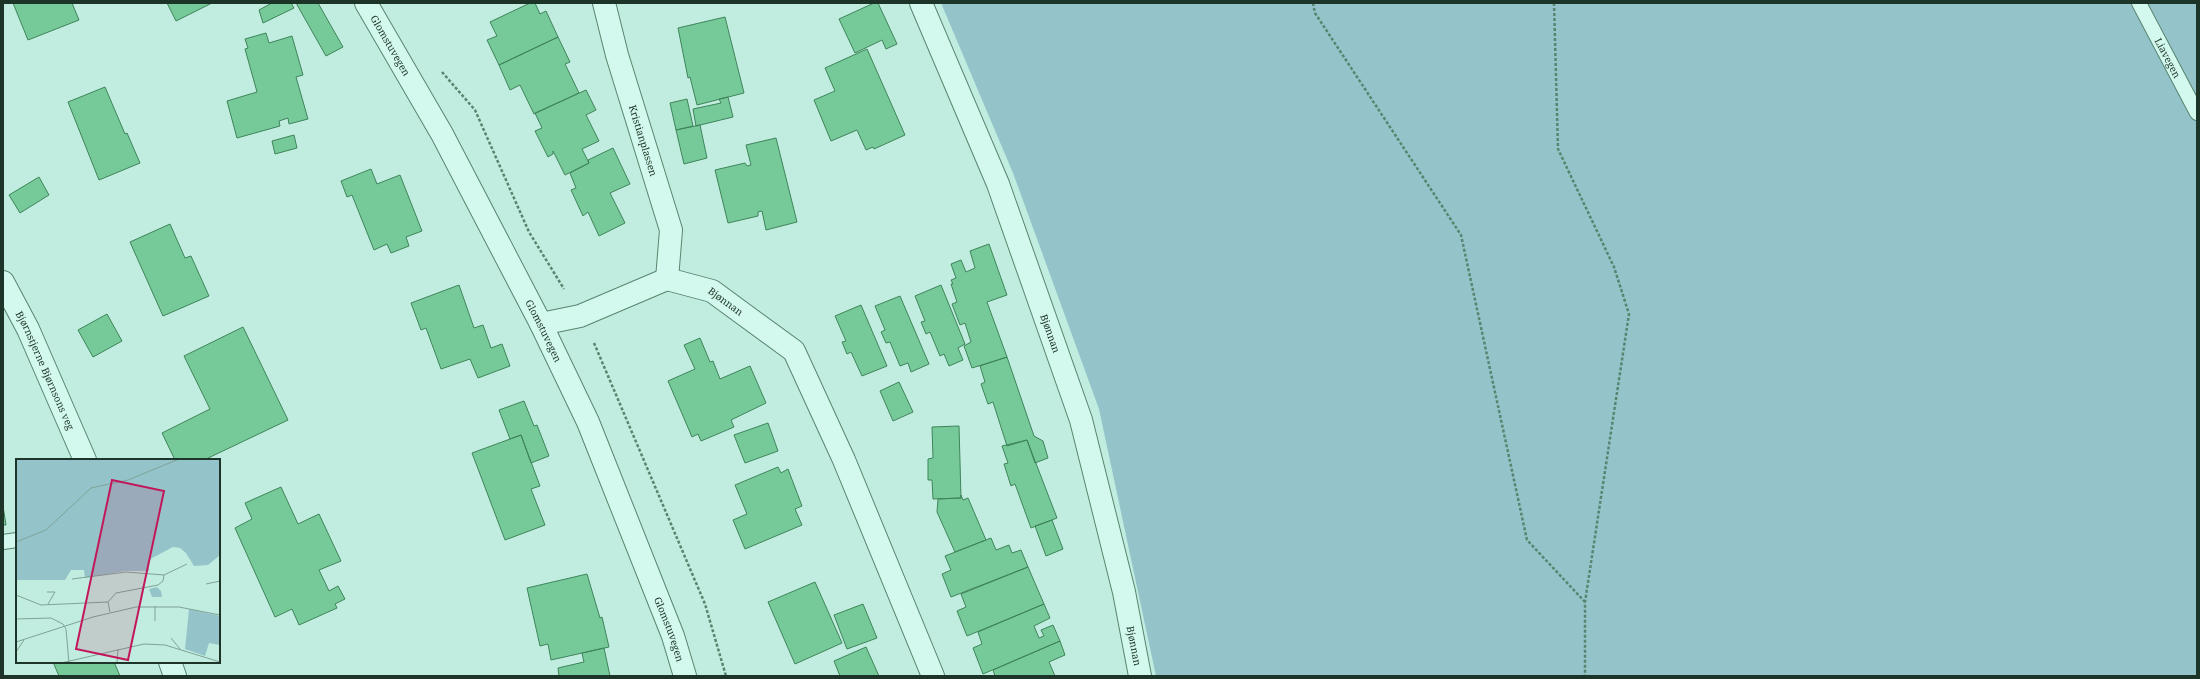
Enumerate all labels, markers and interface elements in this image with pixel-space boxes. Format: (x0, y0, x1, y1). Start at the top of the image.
street label: Glomstuvegen (367, 12, 414, 79)
street label: Liavegen (2152, 35, 2184, 81)
street label: Kristianplassen (626, 103, 661, 178)
street label: Bjønnan (705, 284, 747, 319)
street label: Glomstuvegen (522, 297, 565, 365)
street label: Bjørnstjerne Bjørnsons veg (13, 308, 78, 433)
street label: Bjønnan (1037, 312, 1064, 355)
inset map (16, 459, 220, 663)
street label: Glomstuvegen (651, 595, 687, 664)
street label: Bjønnan (1124, 625, 1145, 668)

